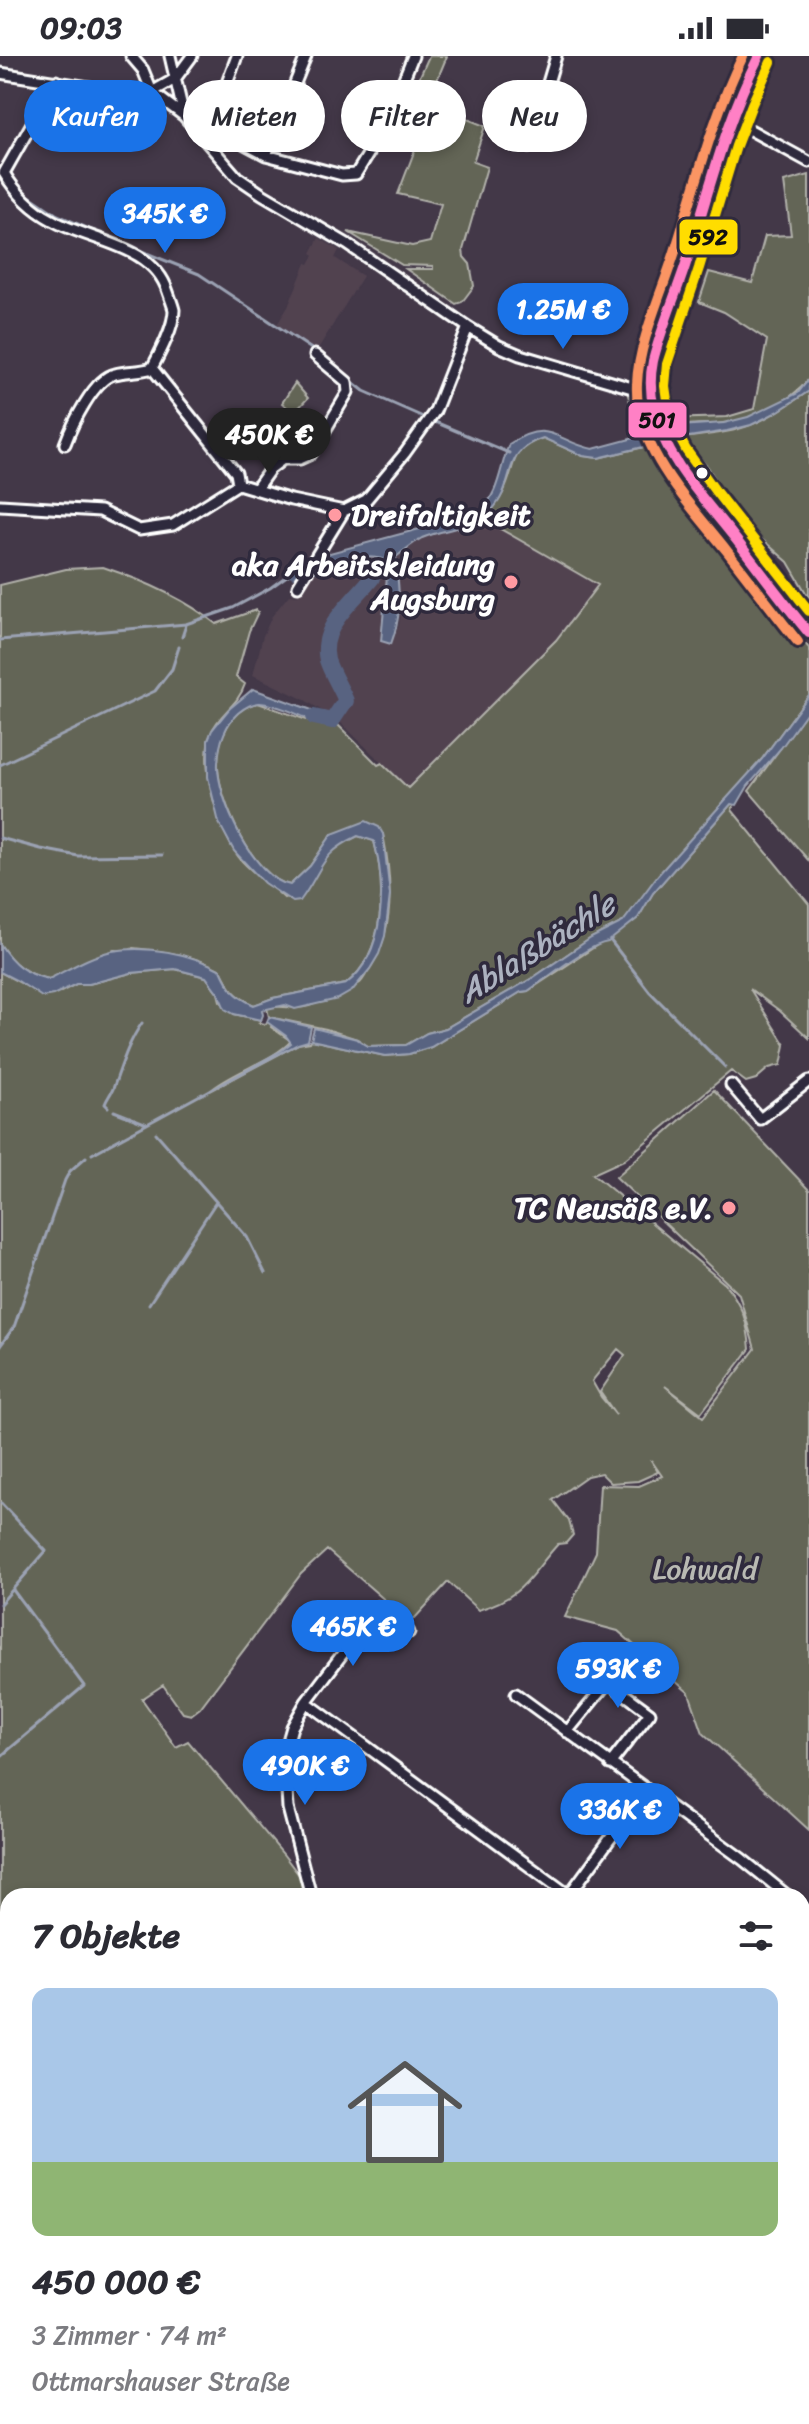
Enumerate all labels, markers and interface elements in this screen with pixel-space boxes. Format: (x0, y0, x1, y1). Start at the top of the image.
text: 09:03 (40, 1, 122, 55)
chip: Kaufen (24, 80, 167, 152)
chip: Mieten (183, 80, 325, 152)
chip: Filter (341, 80, 466, 152)
chip: Neu (482, 80, 587, 152)
pin: 345K € (100, 187, 230, 255)
text: 345K € (122, 190, 208, 236)
line badge: 592 (678, 218, 739, 256)
text: 592 (688, 218, 728, 257)
pin: 1.25M € (489, 283, 637, 351)
text: 1.25M € (515, 286, 611, 332)
line badge: 501 (627, 401, 688, 439)
text: 501 (639, 401, 676, 440)
pin: 450K € (204, 408, 334, 476)
text: 450K € (225, 411, 313, 457)
unlabelled marker (694, 465, 710, 481)
place label: Dreifaltigkeit (351, 488, 531, 542)
marker: Dreifaltigkeit (326, 506, 344, 524)
place label: aka Arbeitskleidung Augsburg (231, 538, 495, 626)
marker: aka Arbeitskleidung Augsburg (502, 573, 520, 591)
water label: Ablaßbächle (446, 875, 630, 1020)
place label: TC Neusäß e.V. (514, 1181, 713, 1235)
marker: TC Neusäß e.V. (720, 1199, 738, 1217)
park label: Lohwald (653, 1542, 760, 1596)
pin: 465K € (288, 1600, 418, 1668)
text: 465K € (310, 1603, 396, 1649)
pin: 593K € (553, 1642, 683, 1710)
text: 593K € (575, 1645, 661, 1691)
pin: 490K € (240, 1739, 370, 1807)
text: 490K € (261, 1742, 349, 1788)
pin: 336K € (555, 1783, 685, 1851)
text: 336K € (578, 1786, 662, 1832)
text: 7 Objekte (32, 1906, 180, 1966)
icon: filters (734, 1914, 778, 1958)
icon: home (333, 2040, 477, 2184)
text: 450 000 € (32, 2252, 200, 2312)
text: 3 Zimmer · 74 m² (32, 2312, 227, 2358)
text: Ottmarshauser Straße (32, 2358, 290, 2404)

